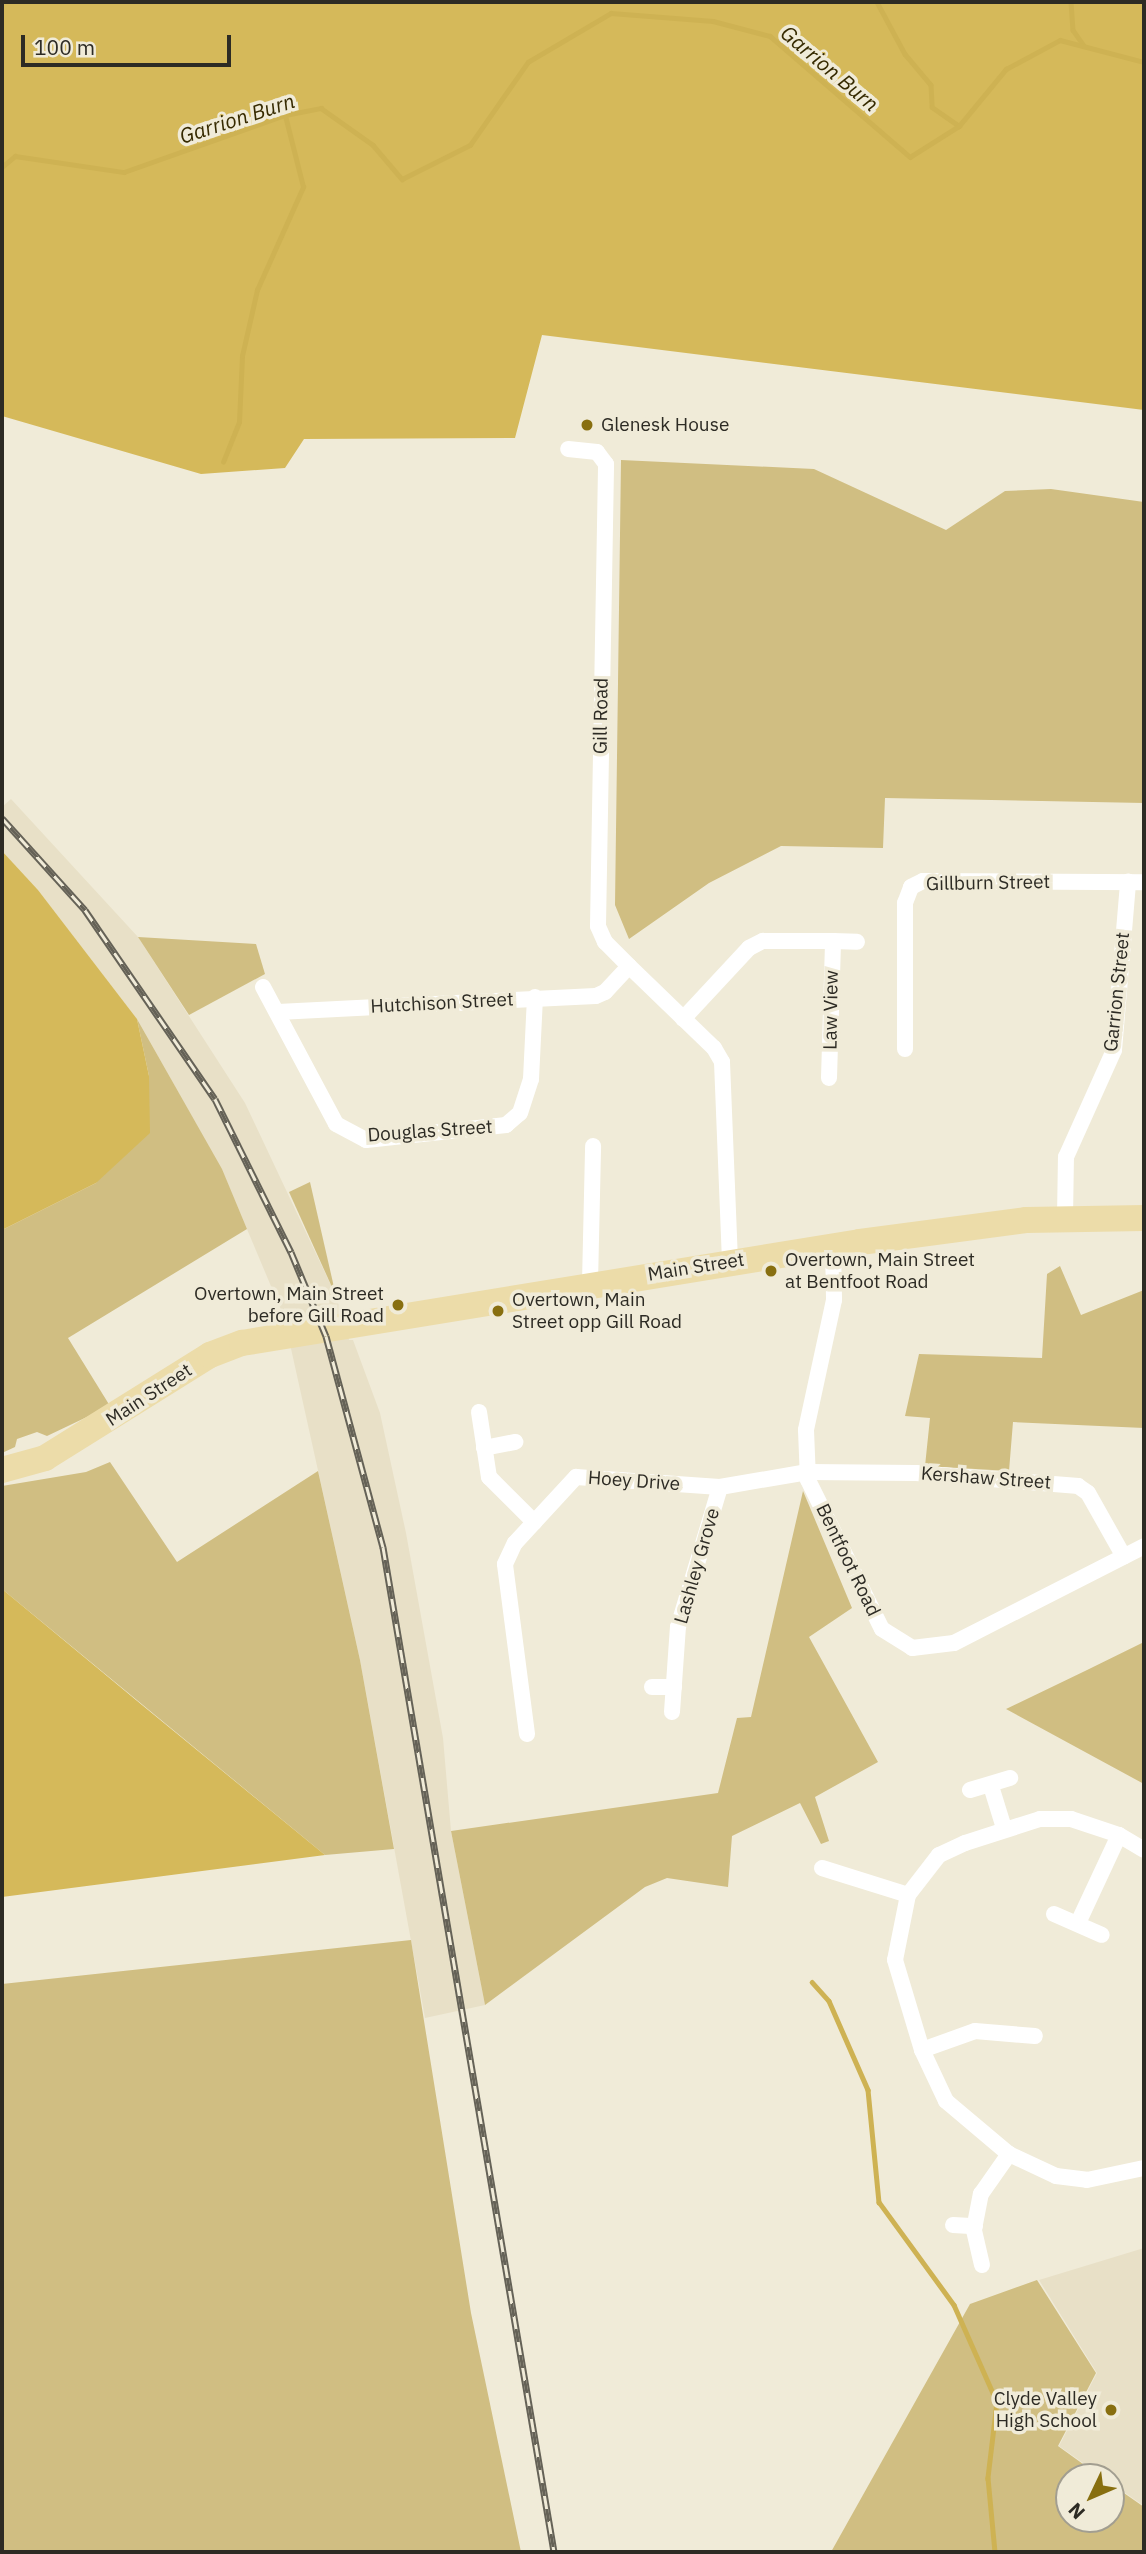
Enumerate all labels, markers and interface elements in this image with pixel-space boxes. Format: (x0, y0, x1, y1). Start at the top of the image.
water label: Garrion Burn (776, 20, 884, 116)
scale bar (24, 21, 234, 65)
text: 100 m (34, 33, 95, 61)
water label: Garrion Burn (176, 88, 298, 148)
place label: Glenesk House (601, 414, 729, 436)
marker: Glenesk House (579, 417, 595, 433)
street label: Gill Road (589, 678, 613, 754)
street label: Gillburn Street (926, 871, 1050, 895)
street label: Garrion Street (1099, 931, 1135, 1053)
street label: Law View (819, 970, 843, 1050)
street label: Hutchison Street (370, 988, 514, 1018)
street label: Douglas Street (367, 1115, 493, 1147)
street label: Main Street (646, 1248, 746, 1286)
place label: Overtown, Main Street at Bentfoot Road (785, 1249, 975, 1293)
marker: Overtown, Main Street at Bentfoot Road (763, 1263, 779, 1279)
place label: Overtown, Main Street before Gill Road (194, 1283, 384, 1327)
place label: Overtown, Main Street opp Gill Road (512, 1289, 682, 1333)
marker: Overtown, Main Street before Gill Road (390, 1297, 406, 1313)
marker: Overtown, Main Street opp Gill Road (490, 1303, 506, 1319)
street label: Main Street (102, 1359, 196, 1431)
street label: Kershaw Street (920, 1462, 1052, 1494)
street label: Hoey Drive (587, 1466, 681, 1496)
street label: Bentfoot Road (811, 1500, 885, 1620)
street label: Lashley Grove (670, 1505, 724, 1627)
place label: Clyde Valley High School (994, 2388, 1097, 2432)
marker: Clyde Valley High School (1103, 2402, 1119, 2418)
north arrow (1055, 2463, 1125, 2533)
text: N (1063, 2498, 1090, 2524)

